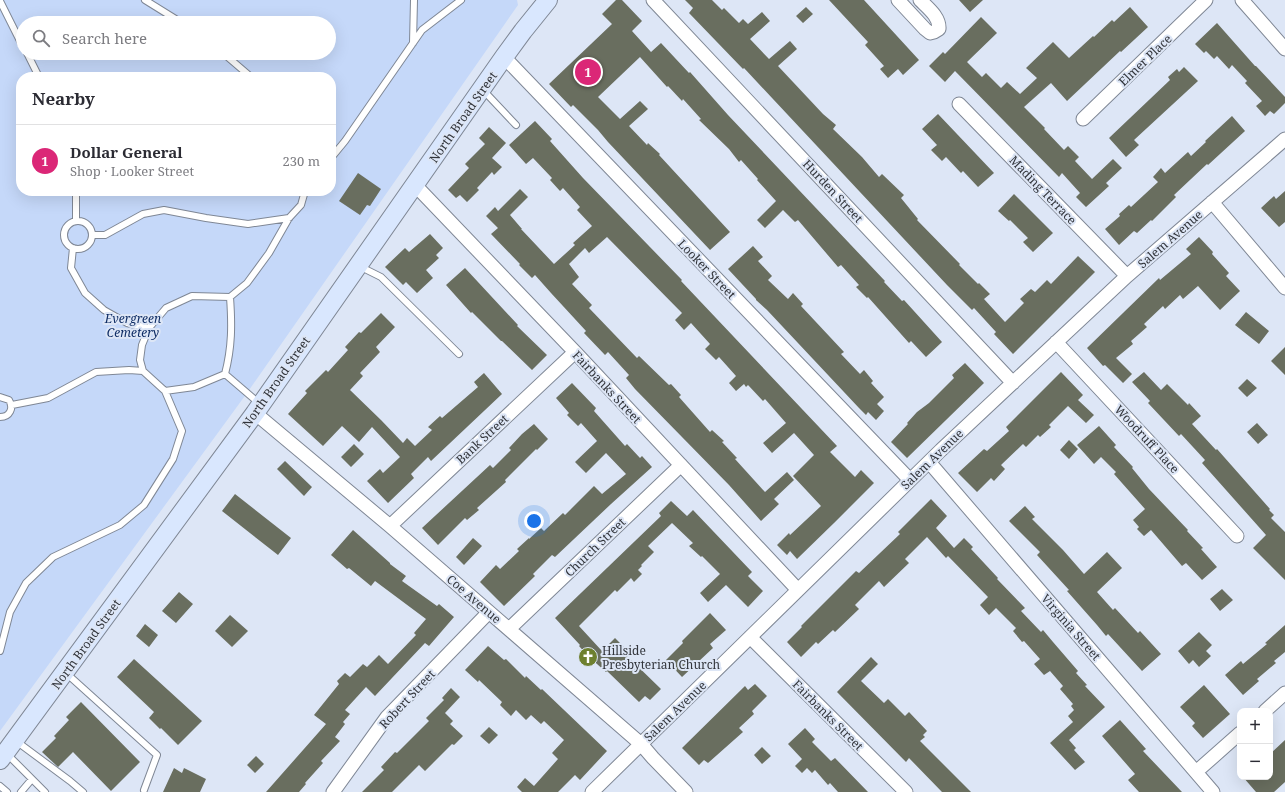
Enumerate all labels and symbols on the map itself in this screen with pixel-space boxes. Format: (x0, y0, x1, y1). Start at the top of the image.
street label: Elmer Place (1115, 30, 1175, 90)
pin: 1 (575, 57, 601, 87)
street label: North Broad Street (425, 68, 501, 166)
street label: Mading Terrace (1006, 152, 1080, 228)
street label: Hurden Street (799, 156, 867, 226)
street label: Salem Avenue (1134, 206, 1206, 272)
street label: Looker Street (674, 235, 740, 303)
park label: Evergreen Cemetery (104, 310, 161, 341)
street label: North Broad Street (238, 333, 314, 431)
street label: Fairbanks Street (569, 347, 645, 427)
street label: Woodruff Place (1111, 401, 1183, 477)
street label: Bank Street (452, 410, 512, 468)
street label: Salem Avenue (897, 425, 967, 493)
your location (524, 511, 544, 531)
street label: Church Street (561, 514, 629, 580)
street label: Coe Avenue (443, 571, 505, 627)
street label: Virginia Street (1037, 590, 1105, 664)
street label: North Broad Street (47, 595, 125, 693)
place label: Hillside Presbyterian Church (602, 642, 721, 673)
church icon: Hillside Presbyterian Church (577, 646, 599, 668)
street label: Robert Street (375, 666, 439, 732)
street label: Fairbanks Street (789, 676, 867, 754)
street label: Salem Avenue (640, 677, 710, 745)

